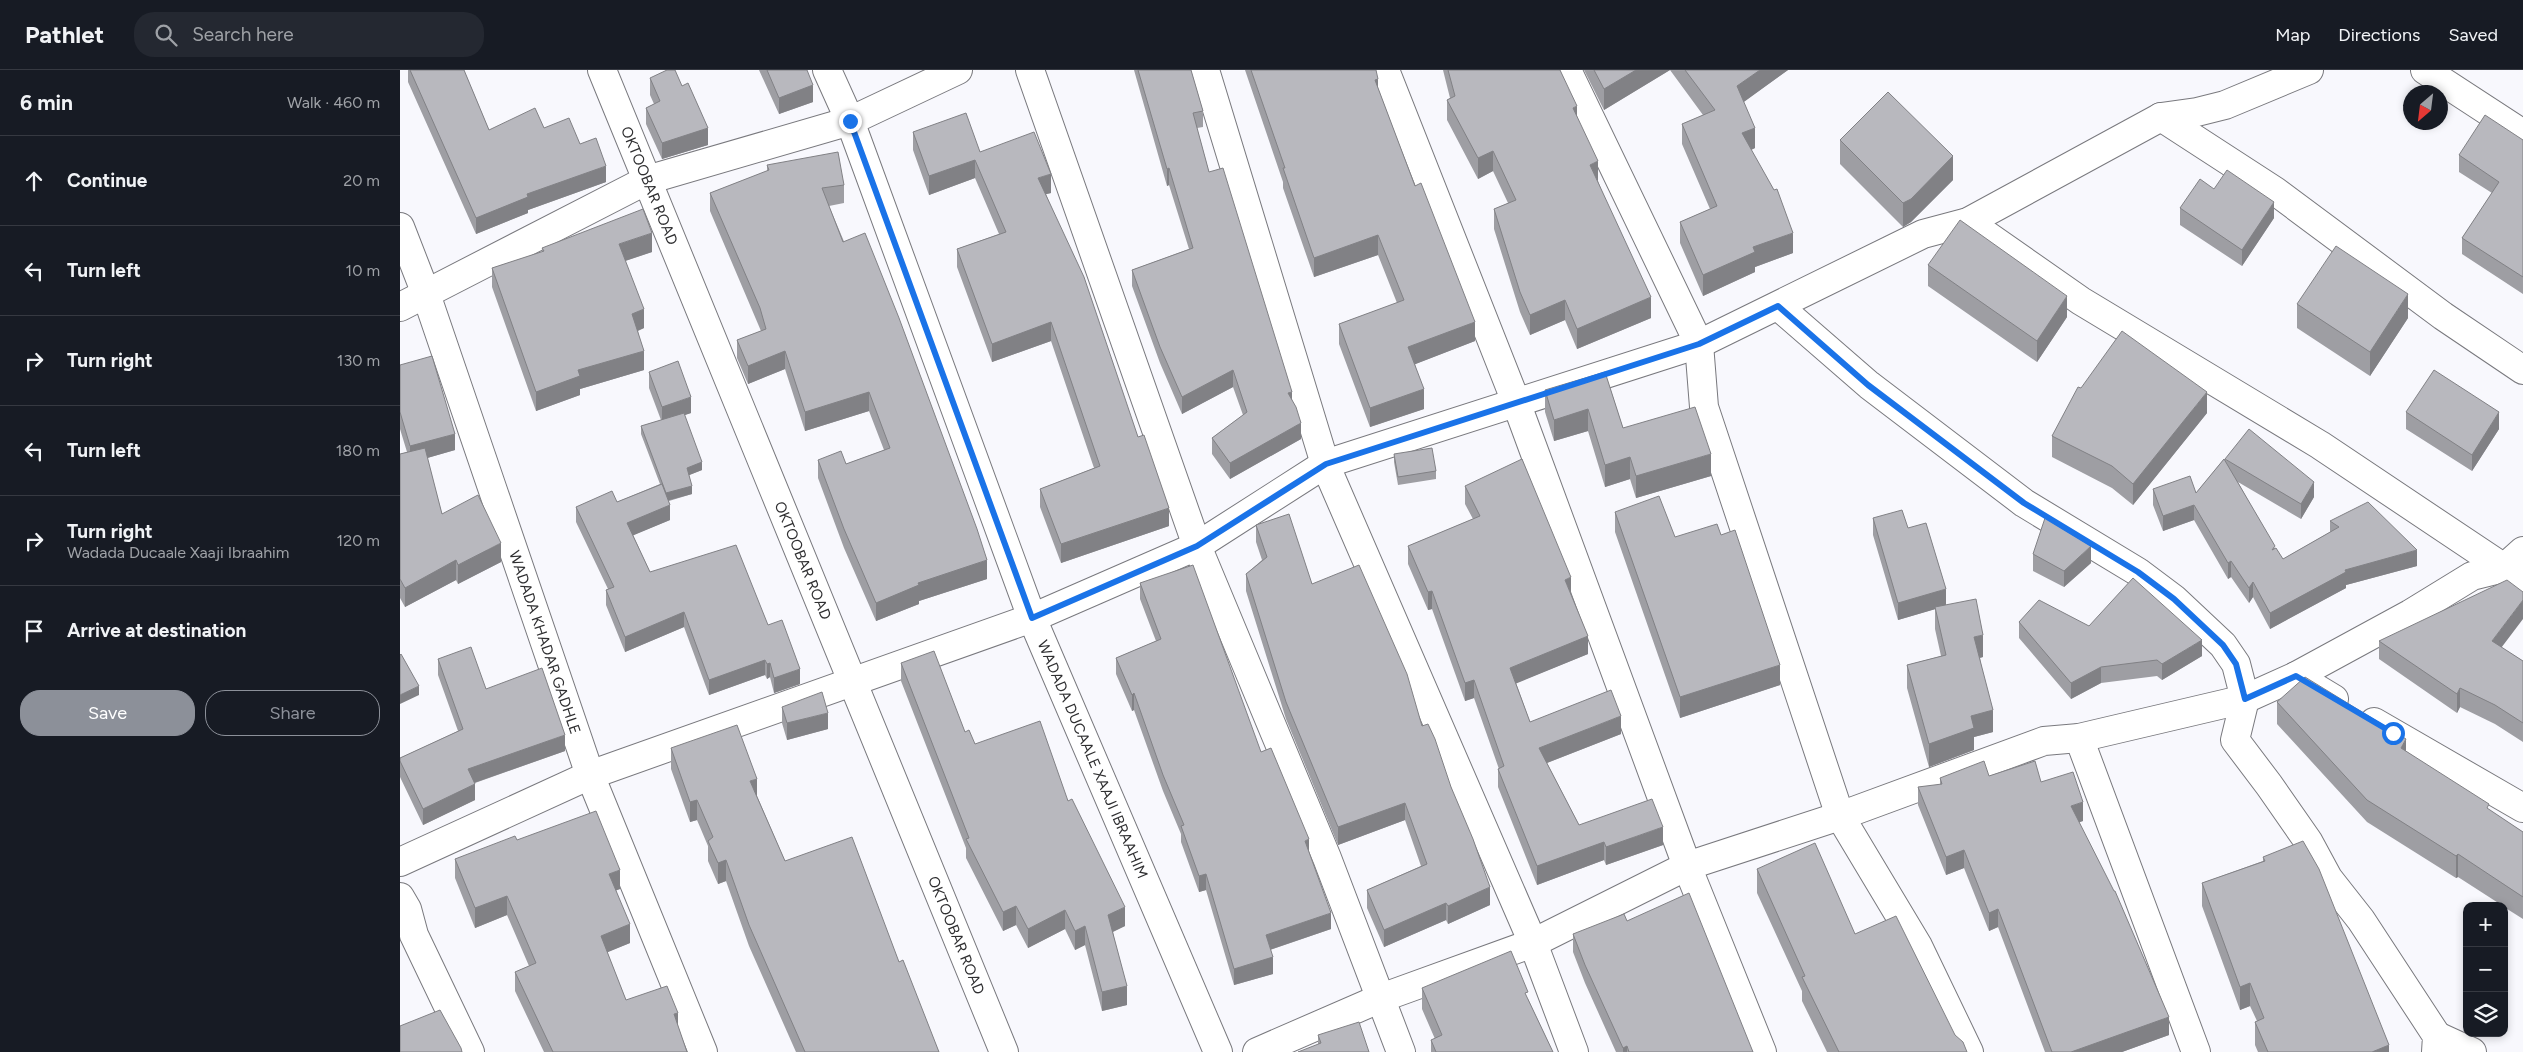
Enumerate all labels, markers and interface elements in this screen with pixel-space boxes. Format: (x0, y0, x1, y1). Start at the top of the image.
search box (134, 12, 484, 57)
text: Pathlet (25, 20, 104, 49)
icon: search (152, 21, 180, 49)
text: Search here (192, 23, 294, 46)
text: Map (2275, 24, 2310, 46)
text: Directions (2338, 24, 2420, 46)
text: Saved (2448, 24, 2498, 46)
north arrow (2403, 85, 2448, 130)
text: 6 min (20, 90, 73, 115)
text: Walk · 460 m (287, 93, 380, 112)
route end (839, 110, 862, 133)
street label: OKTOOBAR ROAD (617, 124, 682, 248)
icon: ahead (20, 167, 48, 195)
text: Continue (67, 169, 147, 192)
text: 20 m (343, 171, 380, 190)
icon: left (20, 257, 48, 285)
text: Turn left (67, 259, 141, 282)
text: 10 m (346, 261, 380, 280)
icon: right (20, 347, 48, 375)
text: Turn right (67, 349, 153, 372)
text: 130 m (337, 351, 380, 370)
icon: left (20, 437, 48, 465)
text: Turn left (67, 439, 141, 462)
text: 180 m (336, 441, 380, 460)
street label: OKTOOBAR ROAD (771, 499, 835, 622)
text: Turn right (67, 520, 153, 543)
icon: right (20, 527, 48, 555)
text: 120 m (337, 531, 380, 550)
text: Wadada Ducaale Xaaji Ibraahim (67, 543, 289, 562)
street label: WADADA KHADAR GADHLE (505, 548, 584, 737)
icon: arrive (20, 617, 48, 645)
text: Arrive at destination (67, 619, 246, 642)
street label: WADADA DUCAALE XAAJI IBRAAHIM (1034, 638, 1152, 881)
button: Save (20, 690, 195, 736)
button: Share (205, 690, 380, 736)
route start (2382, 722, 2405, 745)
street label: OKTOOBAR ROAD (924, 873, 988, 997)
map controls (2463, 902, 2508, 1037)
button: + (2463, 902, 2508, 947)
button: − (2463, 947, 2508, 992)
button: layers (2463, 992, 2508, 1037)

